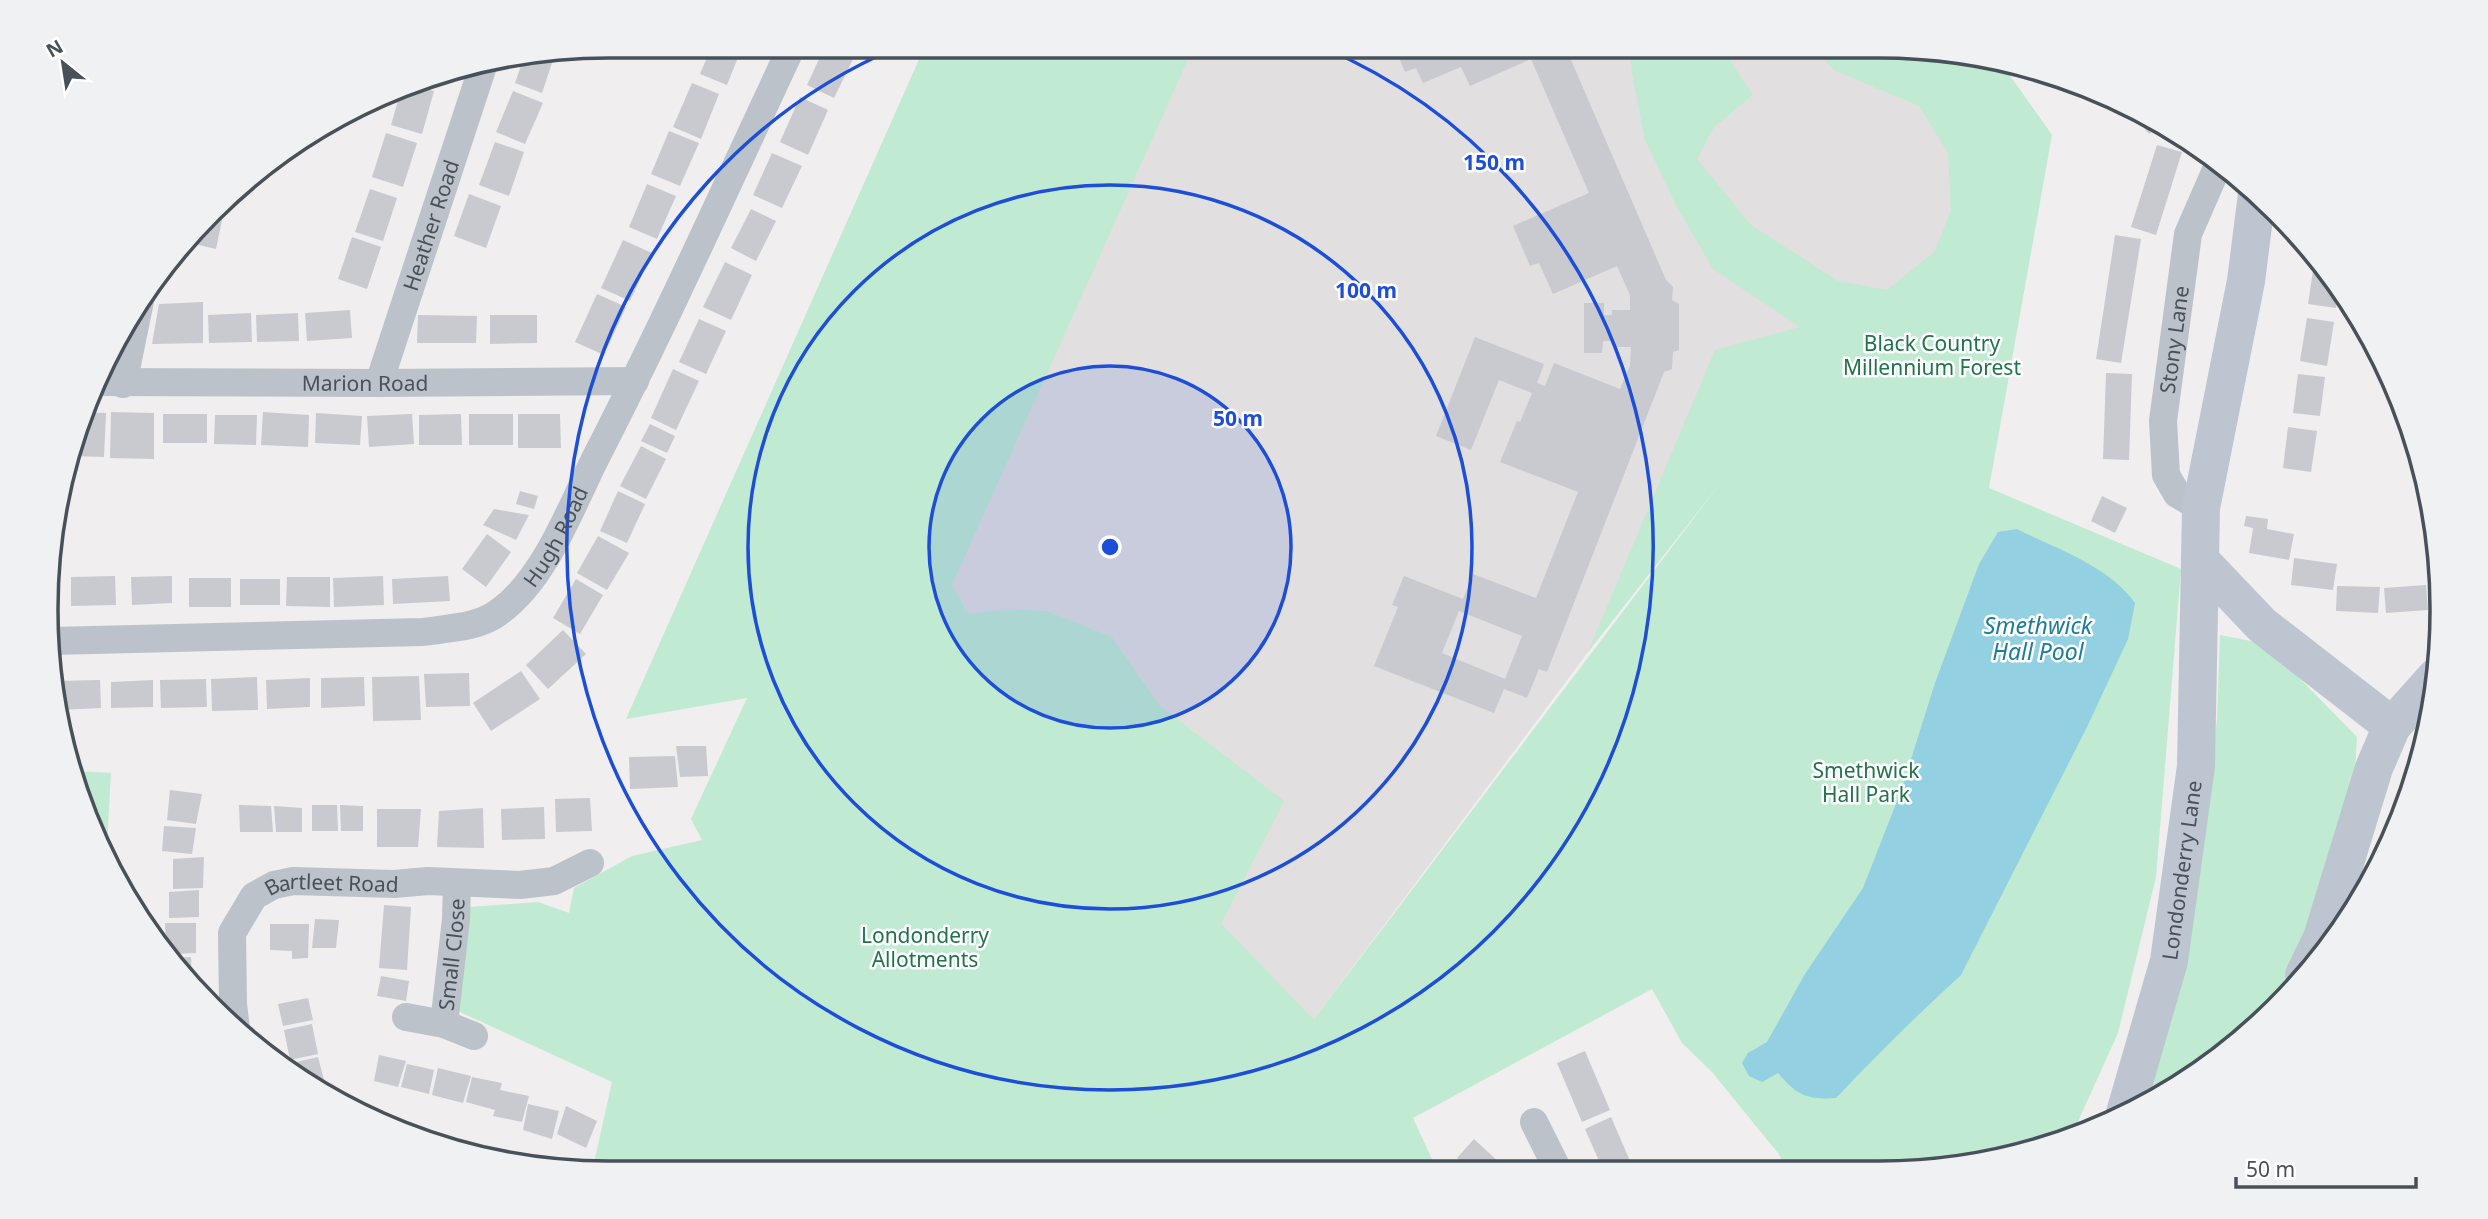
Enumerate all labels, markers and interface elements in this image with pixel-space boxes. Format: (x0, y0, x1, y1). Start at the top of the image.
north arrow (28, 28, 98, 98)
text: N (41, 33, 68, 63)
text: 150 m (1463, 148, 1525, 176)
street label: Heather Road (396, 156, 465, 294)
text: 100 m (1335, 276, 1397, 304)
street label: Stony Lane (2153, 284, 2195, 395)
park label: Black Country Millennium Forest (1843, 329, 2021, 381)
street label: Marion Road (302, 369, 428, 397)
text: 50 m (1213, 404, 1263, 432)
street label: Hugh Road (517, 482, 594, 592)
centre of rings (1098, 535, 1122, 559)
water label: Smethwick Hall Pool (1984, 609, 2094, 667)
park label: Smethwick Hall Park (1813, 756, 1920, 808)
street label: Londonderry Lane (2155, 778, 2208, 962)
street label: Bartleet Road (259, 867, 399, 902)
street label: Small Close (432, 898, 471, 1012)
park label: Londonderry Allotments (861, 921, 989, 973)
scale bar (2236, 1146, 2416, 1190)
text: 50 m (2246, 1155, 2295, 1183)

